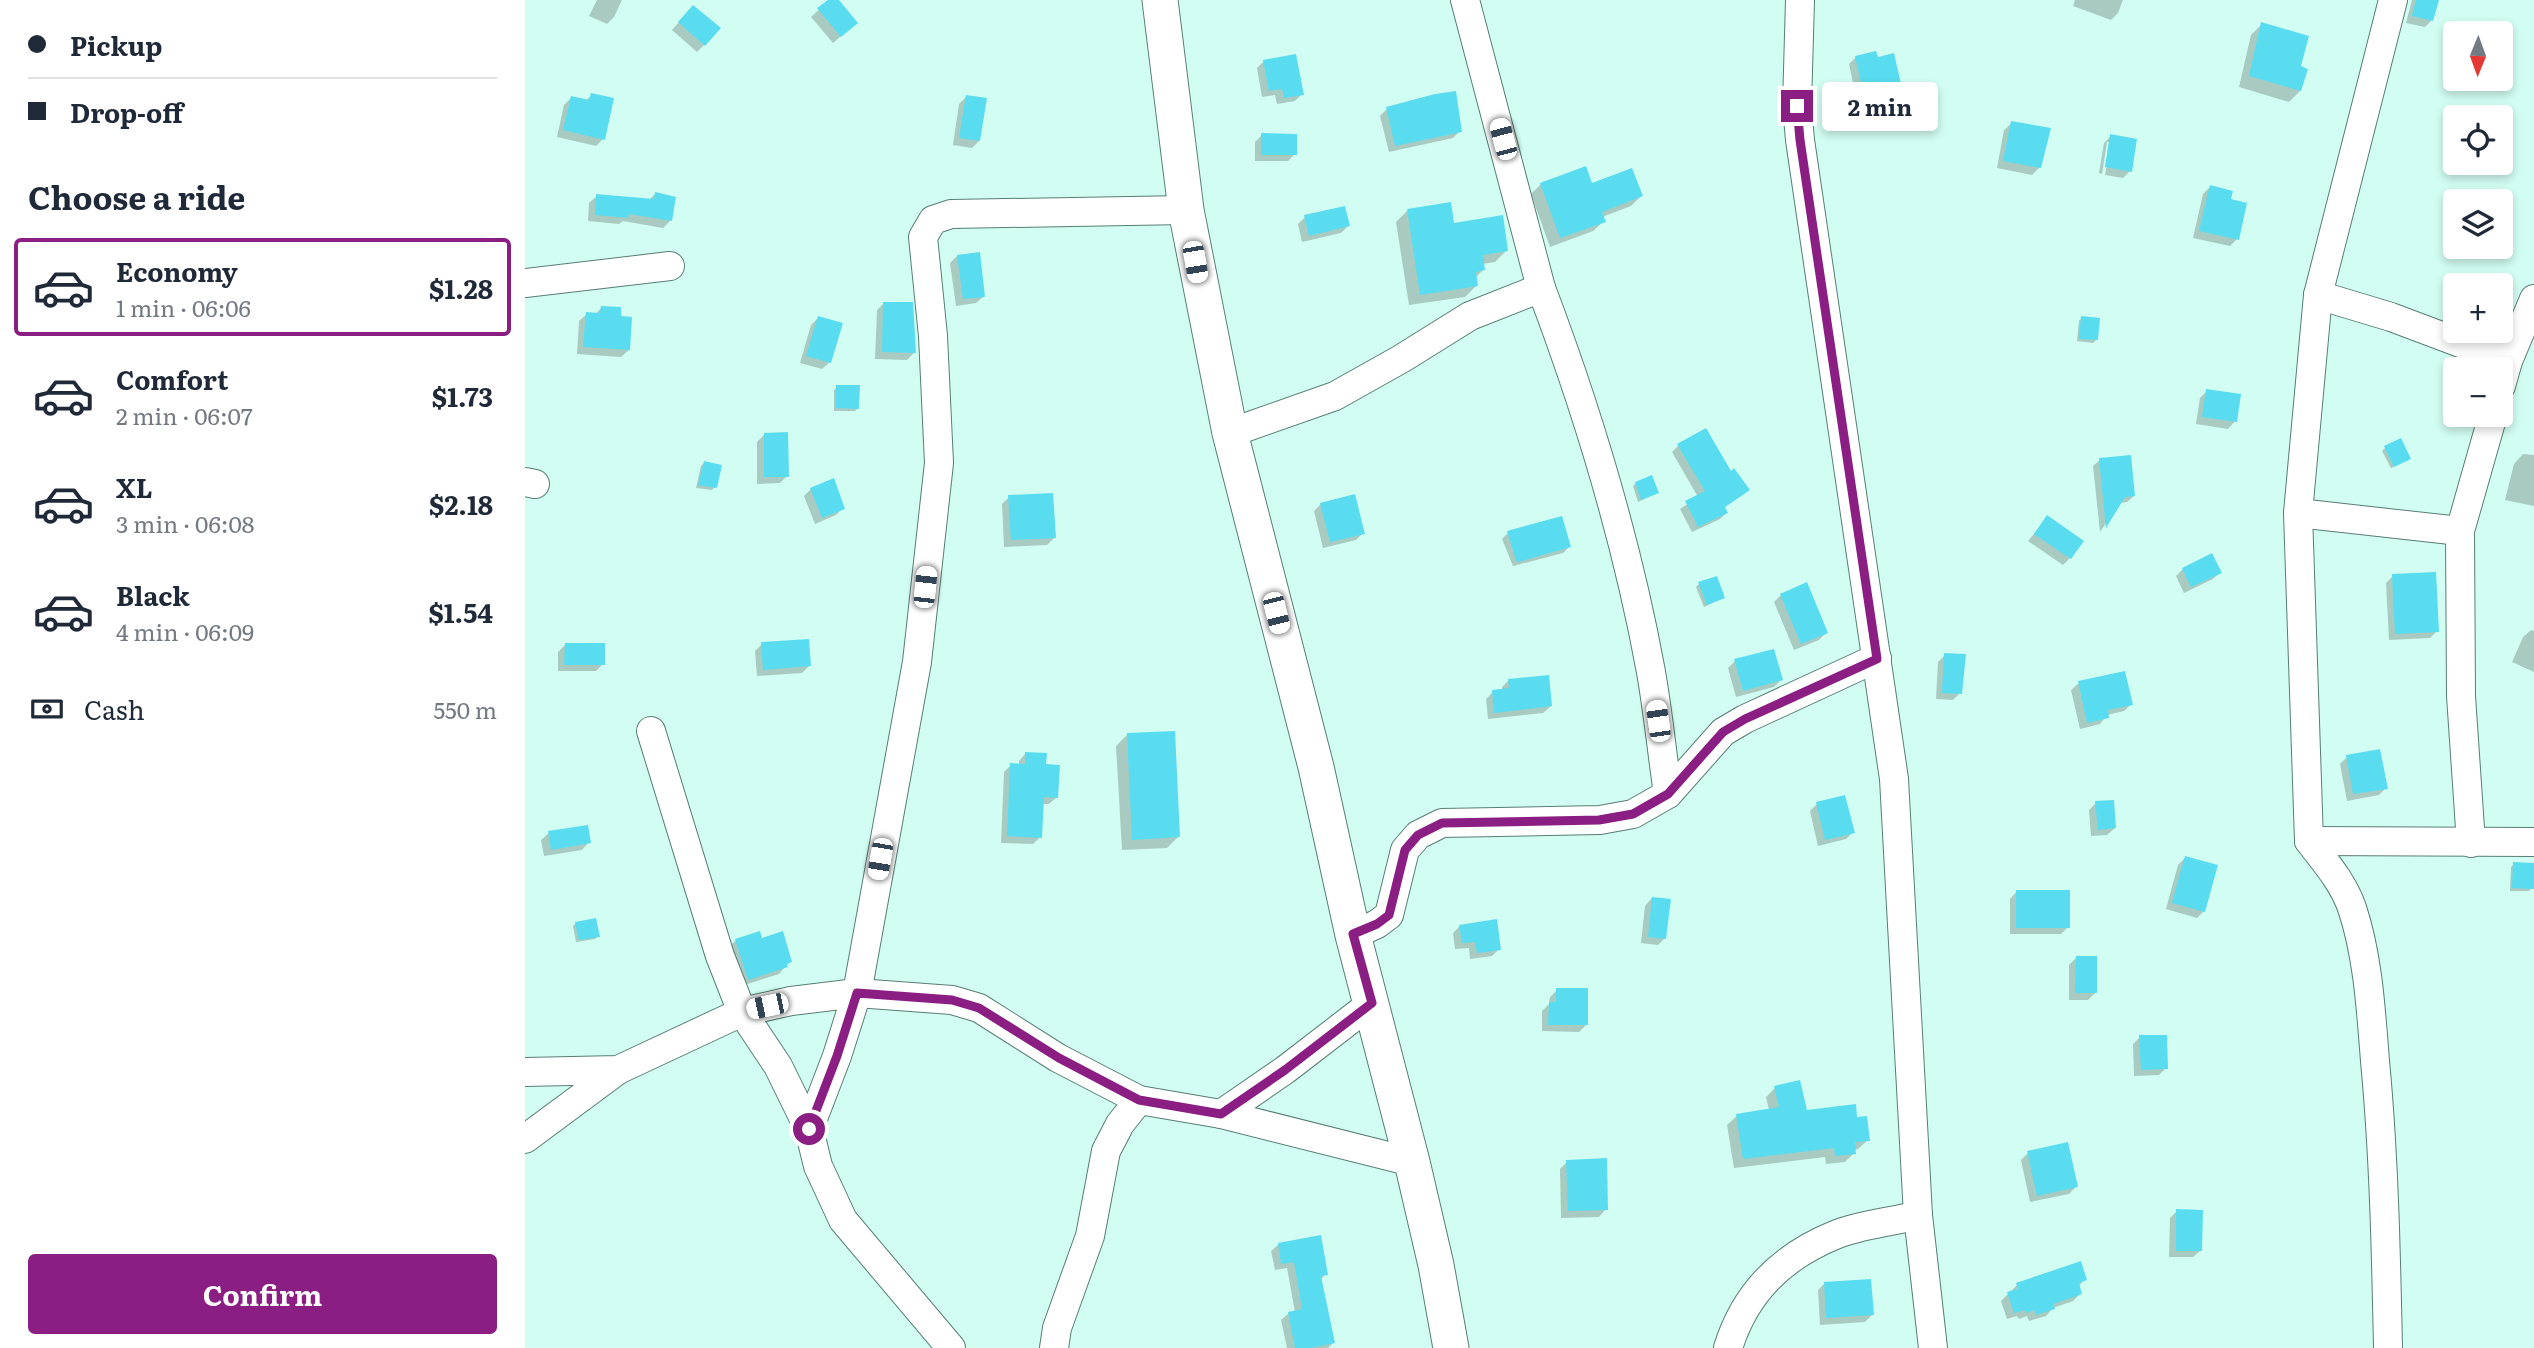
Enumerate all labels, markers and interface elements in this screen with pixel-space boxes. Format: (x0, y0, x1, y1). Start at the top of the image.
north arrow (2443, 21, 2513, 91)
map controls (2443, 21, 2513, 427)
text: Pickup (70, 25, 162, 64)
callout: 2 min (1821, 82, 1937, 130)
text: 2 min (1848, 89, 1912, 123)
route end (1781, 90, 1813, 122)
text: Drop-off (70, 92, 183, 131)
button: locate (2443, 105, 2513, 175)
car (1488, 116, 1519, 162)
text: Choose a ride (28, 172, 245, 220)
button: layers (2443, 189, 2513, 259)
car (1182, 239, 1209, 285)
text: Economy (116, 251, 238, 290)
icon: car (32, 256, 95, 319)
text: $1.28 (429, 268, 493, 307)
button: + (2443, 273, 2513, 343)
text: 1 min · 06:06 (116, 290, 251, 324)
button: − (2443, 357, 2513, 427)
text: Comfort (116, 359, 228, 398)
icon: car (32, 364, 95, 427)
text: $1.73 (432, 376, 493, 415)
text: 2 min · 06:07 (116, 398, 253, 432)
text: XL (116, 467, 153, 506)
icon: car (32, 472, 95, 535)
text: $2.18 (429, 484, 493, 523)
text: 3 min · 06:08 (116, 506, 254, 540)
car (913, 565, 938, 609)
text: Black (116, 575, 190, 614)
icon: car (32, 580, 95, 643)
car (1261, 590, 1292, 636)
text: $1.54 (428, 592, 493, 631)
text: 4 min · 06:09 (116, 614, 254, 648)
text: Cash (84, 689, 145, 728)
icon: cash (28, 690, 66, 728)
text: 550 m (433, 692, 497, 726)
car (1645, 699, 1672, 743)
car (867, 836, 894, 882)
car (745, 991, 790, 1021)
route start (793, 1113, 825, 1145)
button: Confirm (28, 1254, 497, 1334)

